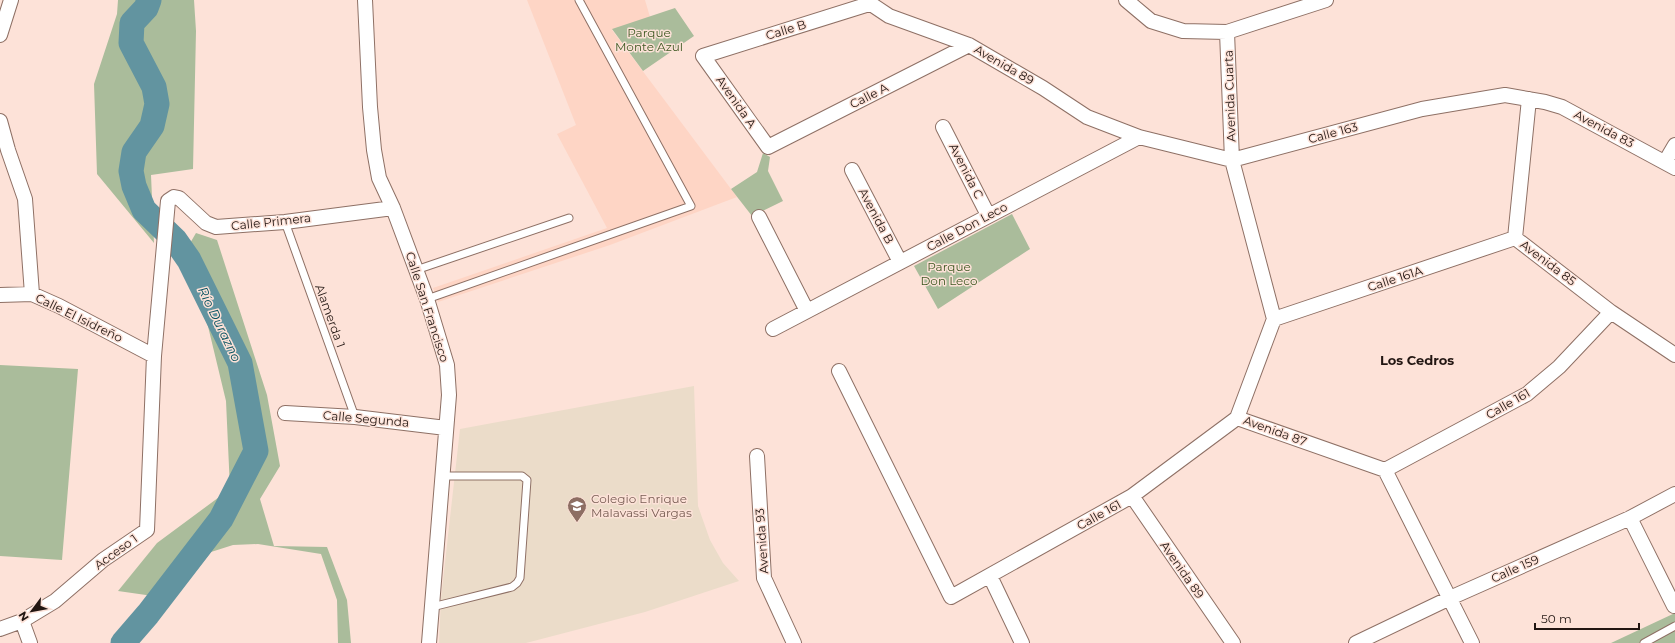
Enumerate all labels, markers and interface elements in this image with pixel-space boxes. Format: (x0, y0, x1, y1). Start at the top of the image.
street label: Calle B (764, 16, 808, 43)
park label: Parque Monte Azul (615, 25, 683, 54)
street label: Avenida 89 (972, 41, 1037, 88)
street label: Avenida Cuarta (1220, 50, 1239, 142)
street label: Avenida A (713, 73, 760, 131)
street label: Calle A (847, 79, 891, 112)
street label: Avenida 83 (1572, 106, 1637, 151)
street label: Calle 163 (1306, 119, 1360, 146)
street label: Avenida C (946, 141, 987, 201)
street label: Avenida B (856, 185, 897, 246)
street label: Calle Don Leco (924, 199, 1010, 254)
street label: Calle Primera (230, 210, 312, 233)
street label: Avenida 85 (1517, 237, 1579, 289)
street label: Calle San Francisco (403, 250, 452, 364)
park label: Parque Don Leco (920, 259, 978, 288)
street label: Calle 161A (1365, 262, 1425, 294)
street label: Alamerda 1 (312, 282, 349, 350)
water label: Río Durazno (195, 284, 245, 364)
street label: Calle El Isidreño (33, 290, 125, 345)
district label: Los Cedros (1380, 352, 1454, 368)
street label: Calle 161 (1483, 385, 1532, 422)
street label: Calle Segunda (322, 407, 410, 430)
street label: Avenida 87 (1241, 412, 1309, 449)
place label: Colegio Enrique Malavassi Vargas (591, 491, 692, 520)
school or university icon: Colegio Enrique Malavassi Vargas (566, 495, 588, 523)
street label: Calle 161 (1074, 496, 1124, 533)
street label: Avenida 93 (752, 508, 771, 574)
street label: Acceso 1 (91, 531, 140, 572)
street label: Avenida 89 (1157, 538, 1208, 601)
street label: Calle 159 (1489, 551, 1541, 586)
north arrow (12, 591, 52, 631)
scale bar (1535, 605, 1639, 631)
text: N (15, 609, 32, 624)
text: 50 m (1541, 611, 1572, 626)

